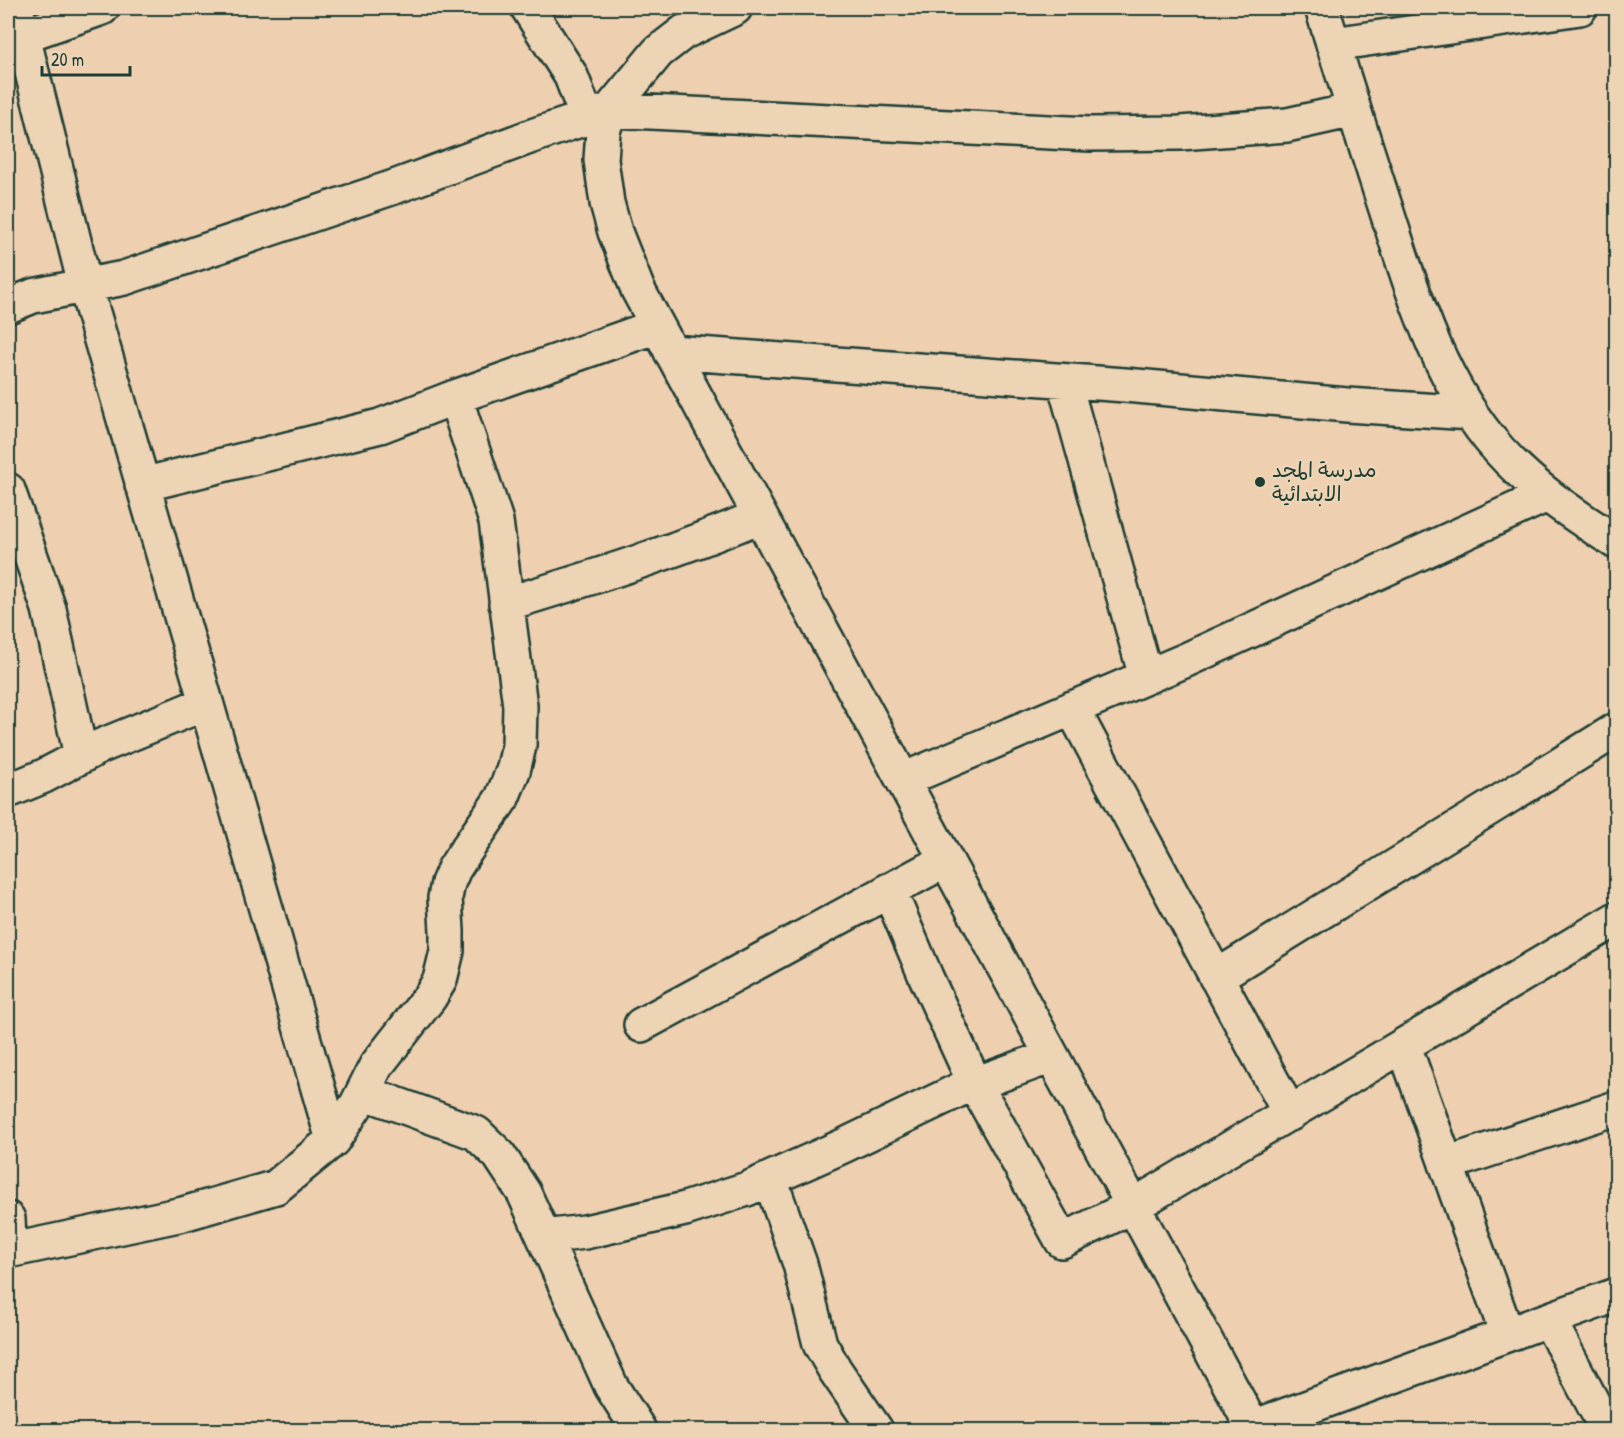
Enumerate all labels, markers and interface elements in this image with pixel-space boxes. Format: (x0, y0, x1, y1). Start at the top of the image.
scale bar (42, 39, 130, 77)
text: 20 m (51, 47, 84, 72)
place label: مدرسة المجد الابتدائية (1272, 455, 1377, 508)
marker: مدرسة المجد الابتدائية (1253, 475, 1267, 489)

